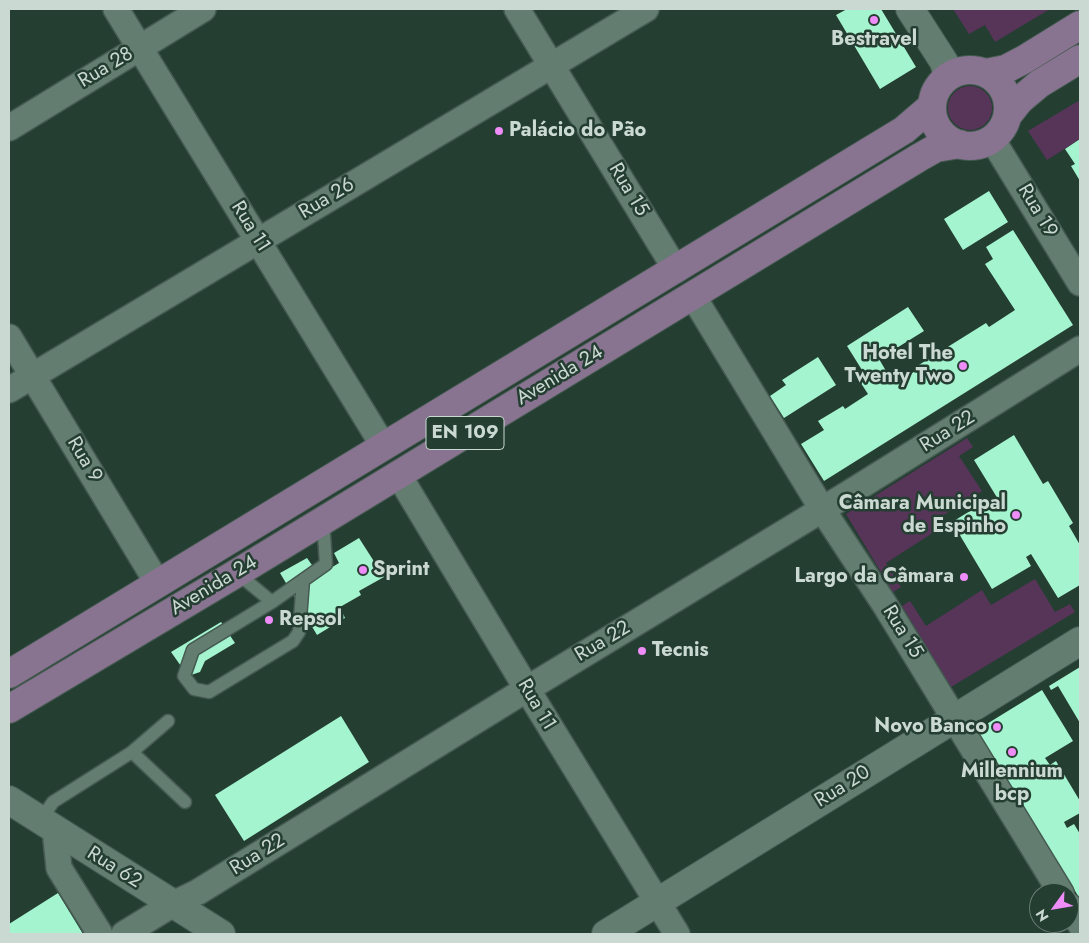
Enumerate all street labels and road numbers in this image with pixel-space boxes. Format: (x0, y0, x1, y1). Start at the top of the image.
street label: Rua 28 (74, 42, 138, 94)
street label: Rua 15 (603, 159, 653, 221)
street label: Rua 26 (295, 173, 359, 225)
street label: Rua 19 (1012, 180, 1062, 242)
street label: Rua 11 (225, 197, 275, 257)
street label: Avenida 24 (512, 341, 608, 411)
street label: Rua 22 (916, 406, 980, 458)
road number: EN 109 (426, 416, 504, 449)
street label: Rua 9 (61, 433, 107, 487)
street label: Avenida 24 (166, 551, 262, 621)
street label: Rua 15 (877, 601, 927, 663)
street label: Rua 22 (571, 616, 635, 668)
street label: Rua 11 (511, 675, 561, 735)
street label: Rua 20 (811, 761, 875, 813)
street label: Rua 22 (226, 829, 290, 881)
street label: Rua 62 (82, 842, 146, 894)

